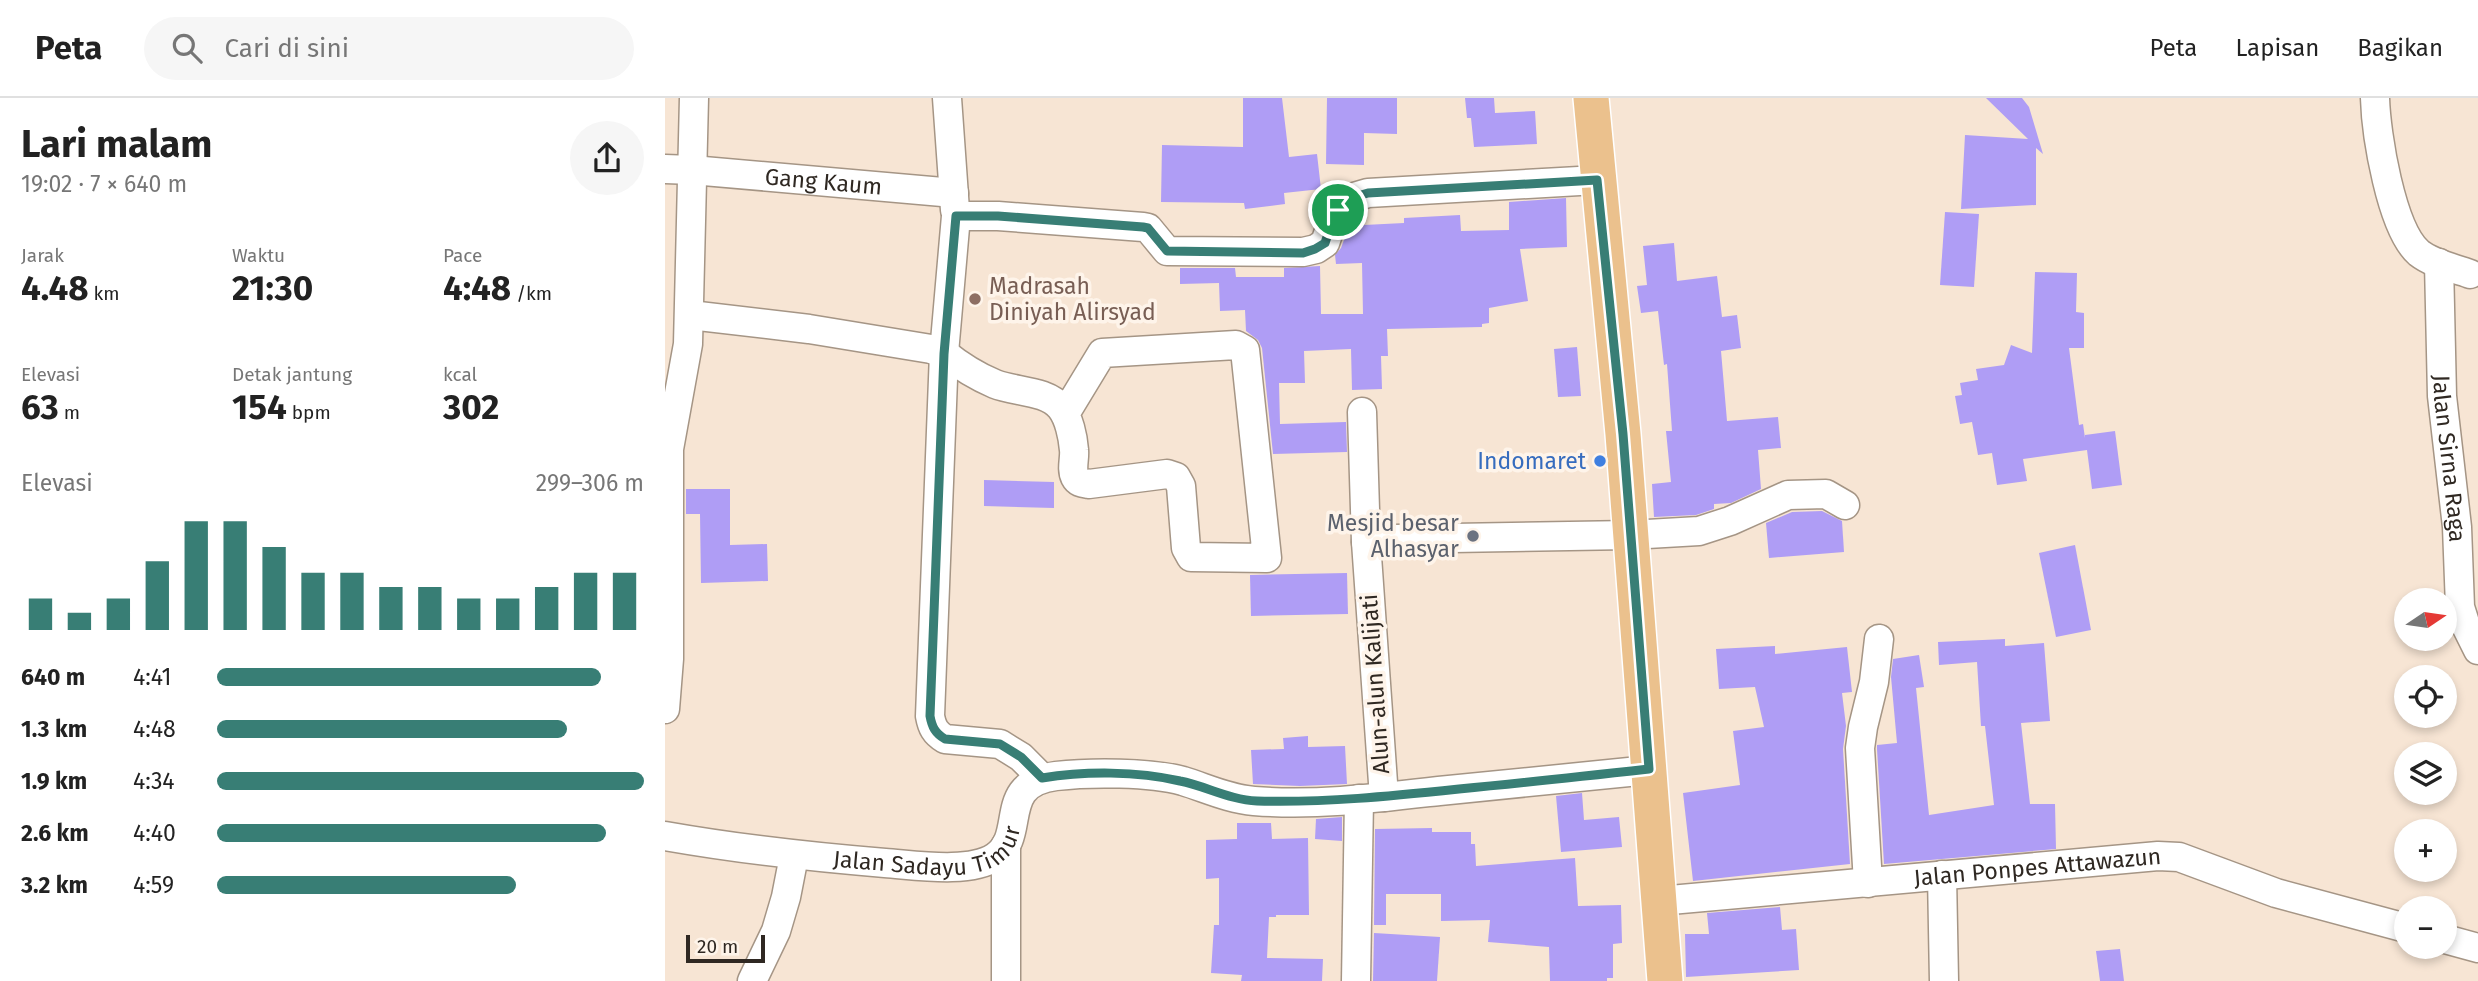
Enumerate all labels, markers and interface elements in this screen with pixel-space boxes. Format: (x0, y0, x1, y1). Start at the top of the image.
search box (144, 17, 634, 80)
text: Peta (35, 28, 102, 68)
icon: search (168, 29, 206, 67)
text: Cari di sini (224, 33, 349, 64)
text: Peta (2150, 34, 2197, 62)
text: Lapisan (2235, 34, 2319, 62)
text: Bagikan (2357, 34, 2443, 62)
text: Lari malam (21, 121, 212, 167)
button: share (570, 121, 644, 195)
street label: Gang Kaum (764, 162, 883, 201)
text: 19:02 · 7 × 640 m (21, 170, 187, 198)
pin (1308, 180, 1368, 240)
icon: arrive (1319, 191, 1357, 229)
text: Jarak (21, 244, 64, 267)
text: Waktu (232, 244, 285, 267)
text: Pace (443, 244, 482, 267)
text: 4.48 (21, 267, 89, 309)
text: 21:30 (232, 267, 313, 309)
text: 4:48 (443, 267, 511, 309)
place label: Madrasah Diniyah Alirsyad (989, 272, 1156, 326)
text: km (89, 282, 120, 305)
text: /km (511, 282, 552, 305)
marker: Madrasah Diniyah Alirsyad (967, 291, 983, 307)
text: Elevasi (21, 363, 80, 386)
text: Detak jantung (232, 363, 352, 386)
text: kcal (443, 363, 477, 386)
street label: Jalan Sirna Raga (2428, 375, 2472, 543)
text: 63 (21, 386, 59, 428)
text: 154 (232, 386, 287, 428)
text: 302 (443, 386, 499, 428)
text: m (59, 401, 80, 424)
text: bpm (287, 401, 331, 424)
place label: Indomaret (1477, 447, 1587, 475)
marker: Indomaret (1592, 453, 1608, 469)
text: Elevasi (21, 469, 93, 497)
text: 299–306 m (536, 469, 644, 497)
place label: Mesjid besar Alhasyar (1327, 509, 1459, 563)
marker: Mesjid besar Alhasyar (1465, 528, 1481, 544)
north arrow (2394, 588, 2457, 651)
map controls (2394, 588, 2457, 959)
street label: Alun-alun Kalijati (1355, 593, 1395, 775)
text: 640 m (21, 663, 85, 691)
text: 4:41 (133, 663, 172, 691)
button: locate (2394, 665, 2457, 728)
text: 1.3 km (21, 715, 87, 743)
text: 4:48 (133, 715, 176, 743)
button: layers (2394, 742, 2457, 805)
text: 1.9 km (21, 767, 87, 795)
text: 4:34 (133, 767, 175, 795)
text: 2.6 km (21, 819, 89, 847)
text: 4:40 (133, 819, 176, 847)
button: + (2394, 819, 2457, 882)
street label: Jalan Sadayu Timur (832, 823, 1026, 881)
street label: Jalan Ponpes Attawazun (1913, 842, 2162, 892)
text: 3.2 km (21, 871, 88, 899)
text: 4:59 (133, 871, 174, 899)
button: − (2394, 896, 2457, 959)
scale bar (686, 932, 765, 964)
text: 20 m (697, 935, 738, 958)

